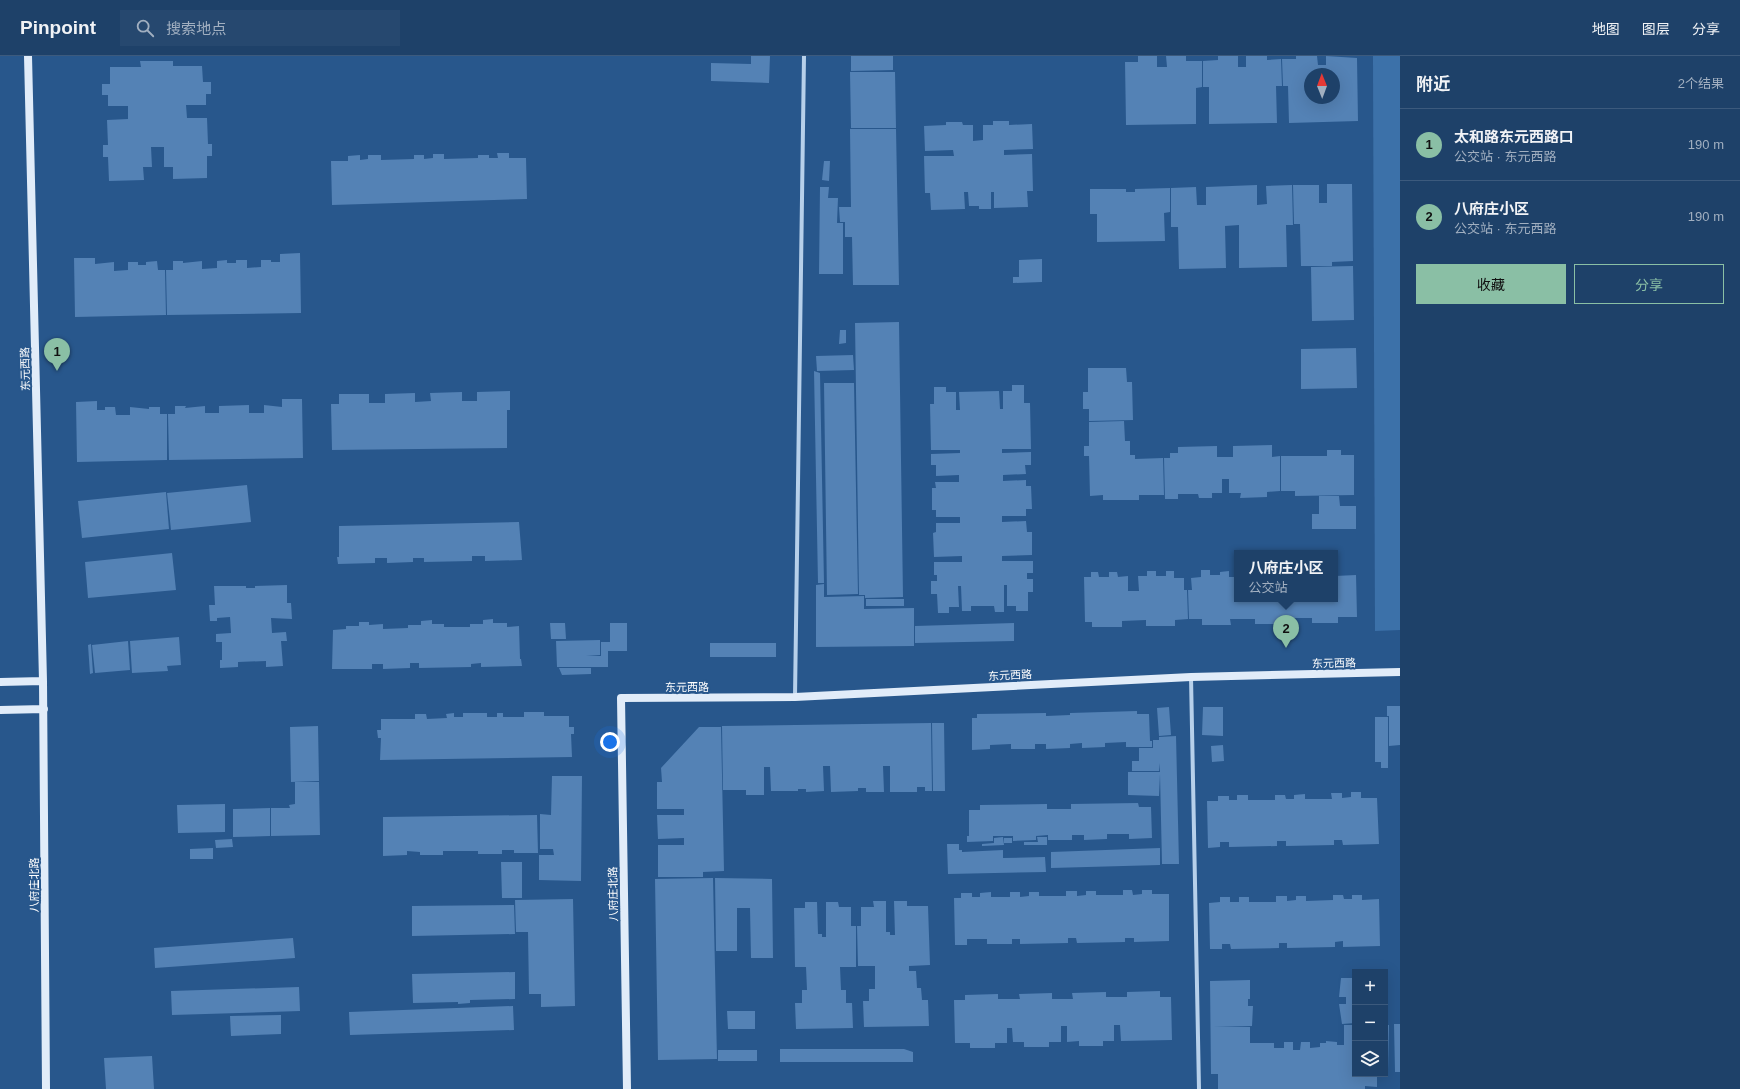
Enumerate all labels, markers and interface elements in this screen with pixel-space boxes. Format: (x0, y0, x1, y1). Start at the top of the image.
search box (120, 10, 400, 46)
text: Pinpoint (20, 17, 96, 38)
icon: search (134, 17, 156, 39)
text: 搜索地点 (166, 20, 226, 37)
text: 地图 (1592, 21, 1620, 37)
text: 图层 (1642, 21, 1670, 37)
text: 分享 (1692, 21, 1720, 37)
north arrow (1304, 68, 1340, 104)
text: 附近 (1416, 75, 1450, 94)
text: 2个结果 (1678, 76, 1724, 91)
text: 太和路东元西路口 (1454, 128, 1574, 145)
text: 1 (1425, 137, 1433, 152)
text: 190 m (1688, 137, 1724, 152)
text: 公交站 · 东元西路 (1454, 149, 1557, 164)
text: 八府庄小区 (1454, 200, 1529, 217)
text: 2 (1425, 209, 1433, 224)
text: 190 m (1688, 209, 1724, 224)
text: 公交站 · 东元西路 (1454, 221, 1557, 236)
button: 收藏 (1416, 264, 1566, 304)
button: 分享 (1574, 264, 1724, 304)
pin: 1 (44, 338, 70, 371)
street label: 东元西路 (19, 347, 31, 391)
popup (1234, 550, 1338, 602)
text: 八府庄小区 (1248, 559, 1324, 576)
text: 公交站 (1248, 580, 1288, 595)
pin: 2 (1273, 615, 1299, 648)
street label: 东元西路 (1312, 657, 1356, 669)
street label: 东元西路 (988, 668, 1032, 682)
street label: 东元西路 (665, 681, 709, 693)
your location (600, 732, 620, 752)
street label: 八府庄北路 (28, 858, 40, 913)
street label: 八府庄北路 (607, 866, 619, 922)
map controls (1352, 969, 1388, 1077)
button: + (1352, 969, 1388, 1005)
button: − (1352, 1005, 1388, 1041)
button: layers (1352, 1041, 1388, 1077)

